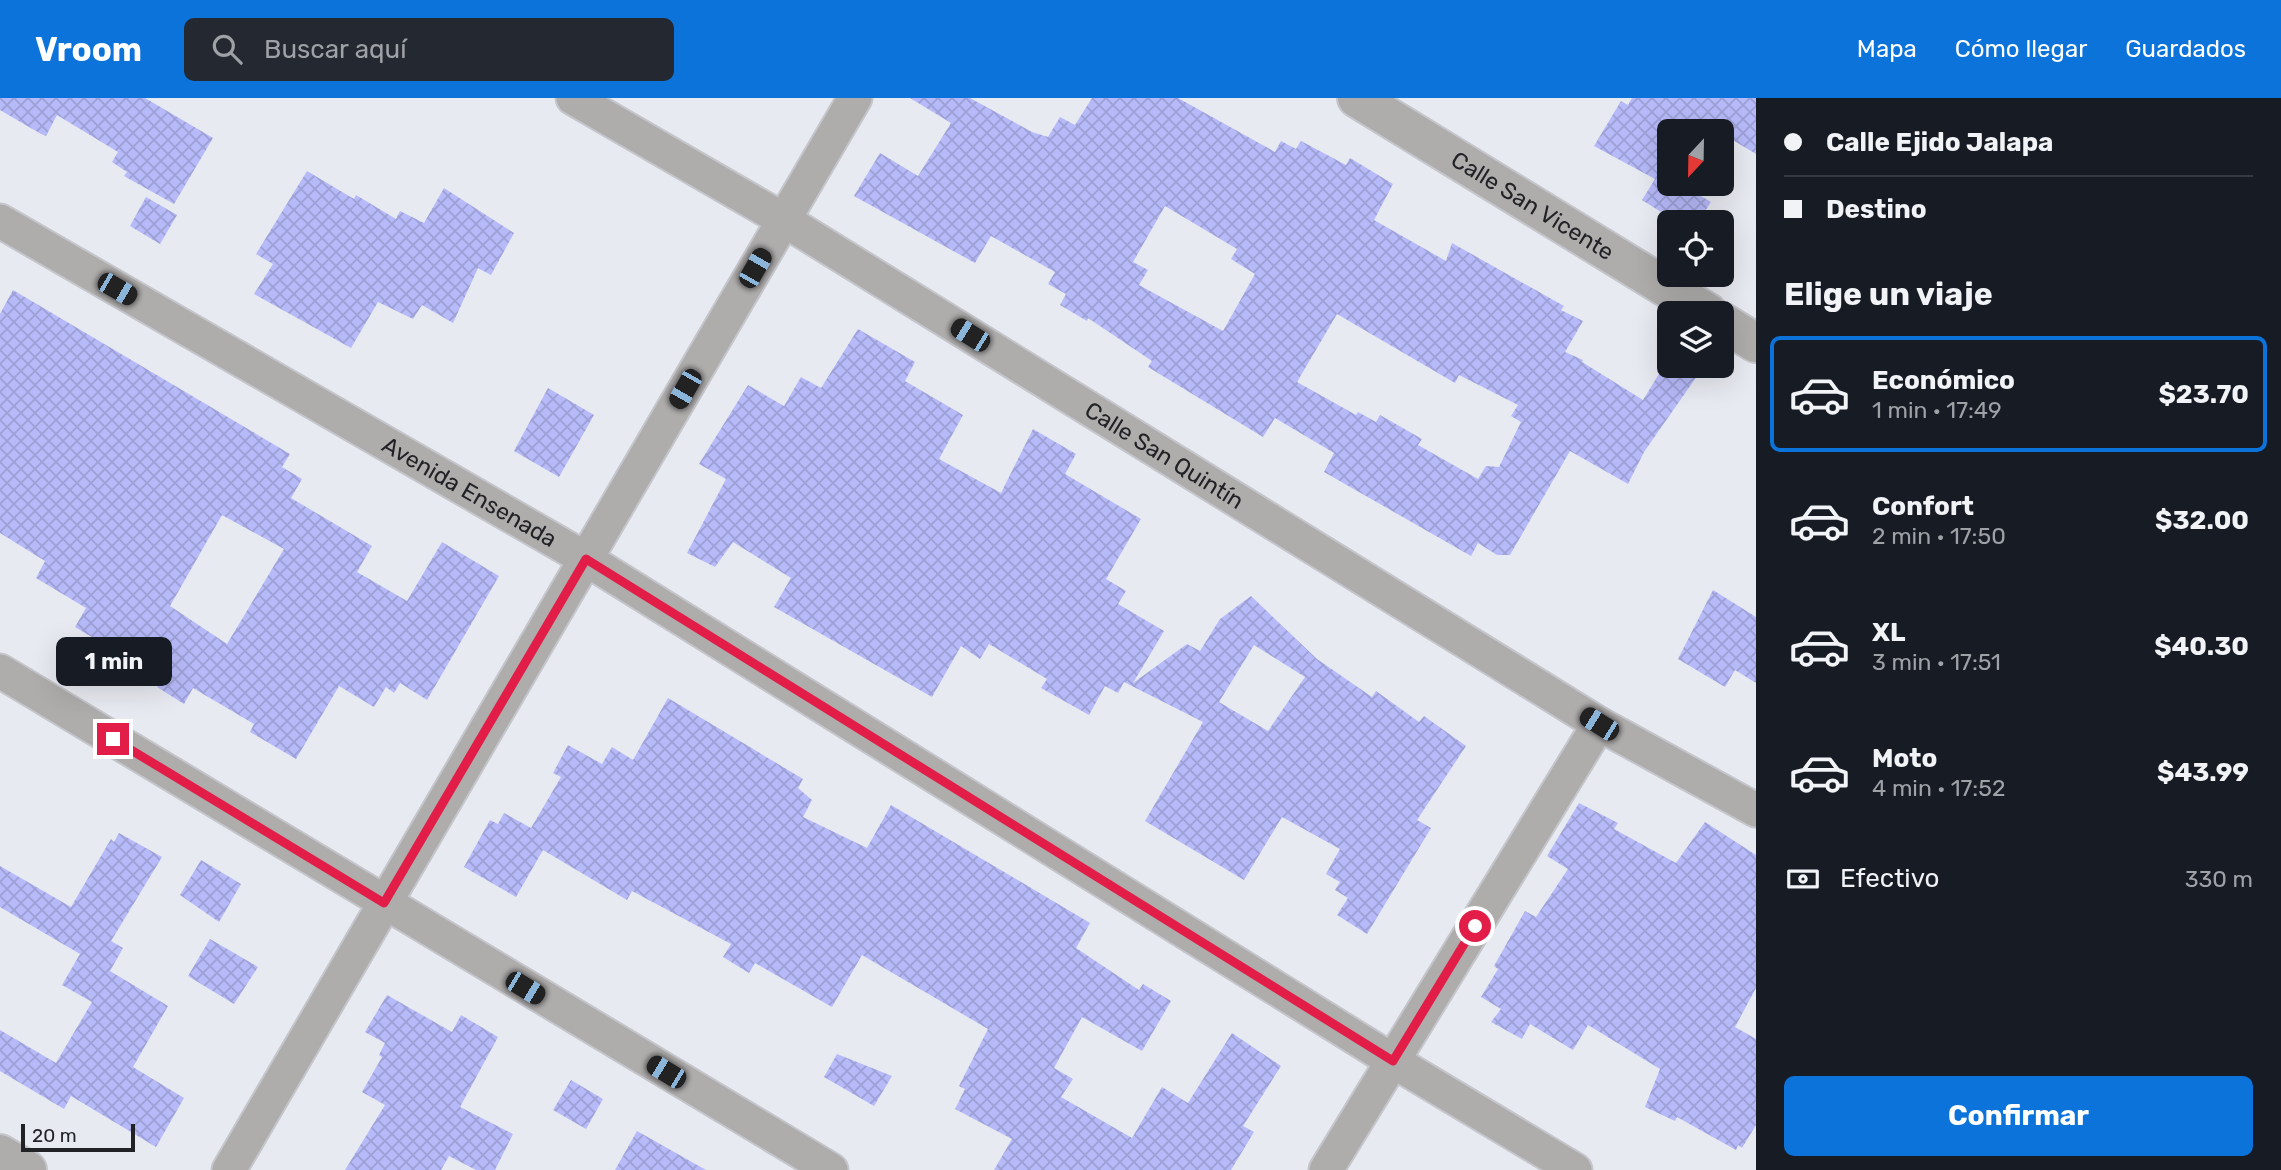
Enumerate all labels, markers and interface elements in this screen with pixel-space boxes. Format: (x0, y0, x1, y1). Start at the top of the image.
search box (184, 18, 674, 81)
text: Vroom (35, 30, 142, 69)
icon: search (208, 30, 246, 68)
text: Buscar aquí (264, 34, 407, 65)
text: Mapa (1857, 35, 1917, 63)
text: Cómo llegar (1955, 35, 2087, 63)
text: Guardados (2125, 35, 2246, 63)
north arrow (1657, 119, 1734, 196)
map controls (1657, 119, 1734, 378)
text: Calle Ejido Jalapa (1826, 127, 2053, 158)
street label: Calle San Vicente (1446, 145, 1619, 266)
text: Destino (1826, 194, 1927, 225)
button: locate (1657, 210, 1734, 287)
car (736, 245, 775, 291)
car (94, 269, 141, 309)
text: Elige un viaje (1784, 275, 1993, 313)
button: layers (1657, 301, 1734, 378)
car (947, 315, 994, 355)
icon: car (1788, 363, 1851, 426)
text: Económico (1872, 365, 2015, 396)
car (666, 366, 705, 412)
text: $23.70 (2158, 379, 2249, 410)
street label: Calle San Quintín (1080, 396, 1249, 515)
text: 1 min · 17:49 (1872, 396, 2002, 424)
street label: Avenida Ensenada (377, 430, 562, 553)
icon: car (1788, 489, 1851, 552)
text: Confort (1872, 491, 1974, 522)
text: $32.00 (2155, 505, 2249, 536)
text: 2 min · 17:50 (1872, 522, 2006, 550)
icon: car (1788, 615, 1851, 678)
text: XL (1872, 617, 1905, 648)
text: $40.30 (2154, 631, 2249, 662)
callout: 1 min (55, 638, 171, 686)
text: 1 min (85, 647, 143, 675)
text: 3 min · 17:51 (1872, 648, 2001, 676)
car (1576, 704, 1623, 744)
route end (97, 723, 129, 755)
icon: car (1788, 741, 1851, 804)
text: Moto (1872, 743, 1937, 774)
text: $43.99 (2157, 757, 2249, 788)
text: 4 min · 17:52 (1872, 774, 2005, 802)
icon: cash (1784, 860, 1822, 898)
text: Efectivo (1840, 863, 1939, 894)
text: 330 m (2185, 865, 2253, 893)
route start (1459, 910, 1491, 942)
car (502, 968, 549, 1008)
car (643, 1052, 690, 1092)
button: Confirmar (1784, 1076, 2253, 1156)
scale bar (21, 1121, 135, 1153)
text: 20 m (32, 1124, 77, 1147)

